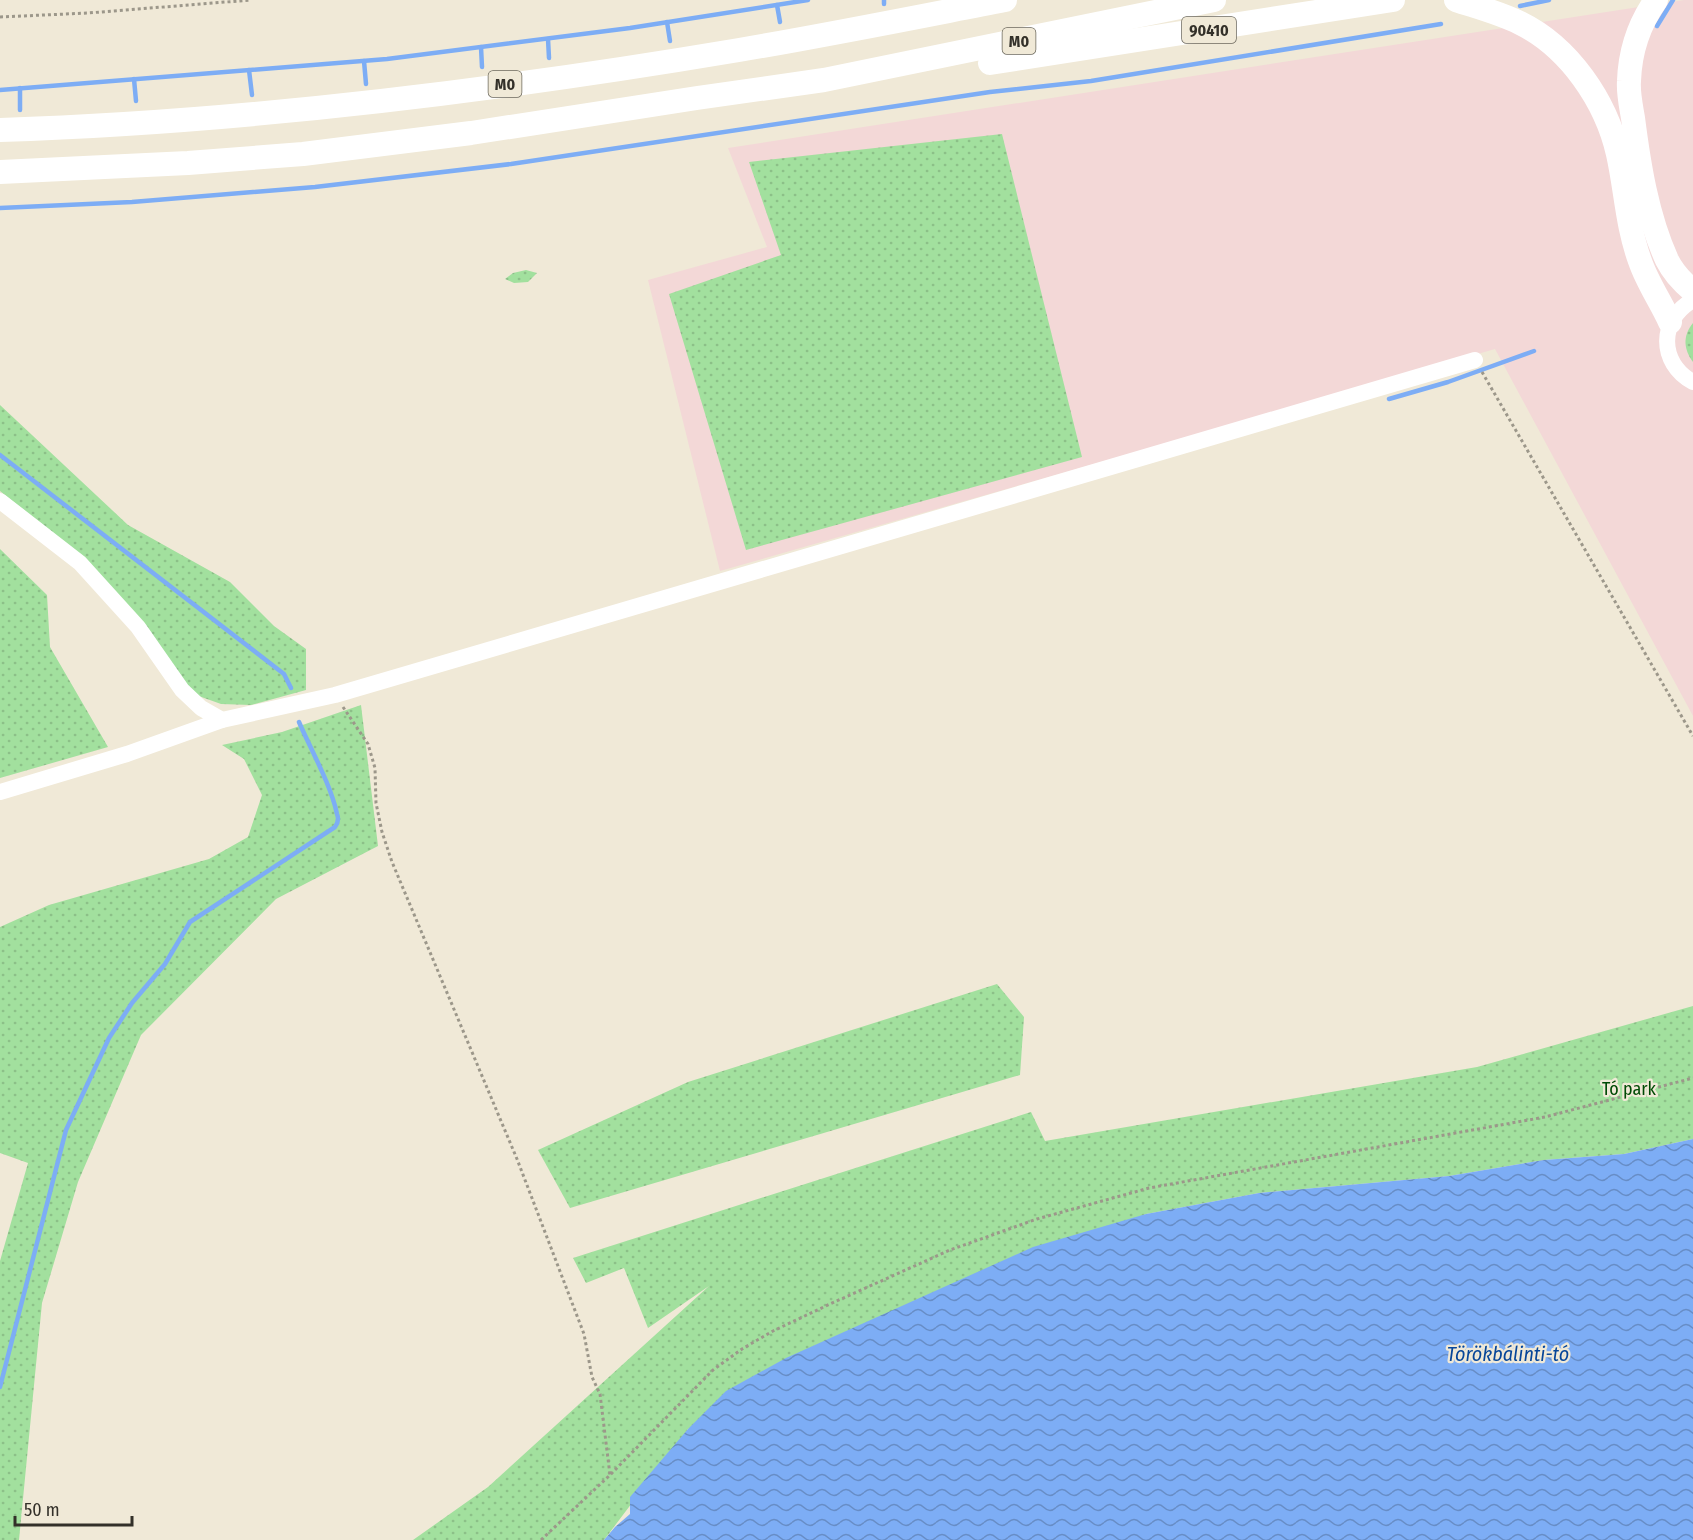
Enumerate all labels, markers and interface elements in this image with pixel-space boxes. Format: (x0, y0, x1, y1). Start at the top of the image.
road number: 90410 (1182, 17, 1236, 43)
road number: M0 (1002, 28, 1036, 54)
road number: M0 (488, 71, 522, 97)
park label: Tó park (1602, 1078, 1657, 1100)
water label: Törökbálinti-tó (1447, 1342, 1569, 1366)
scale bar (15, 1489, 132, 1527)
text: 50 m (24, 1499, 60, 1521)

